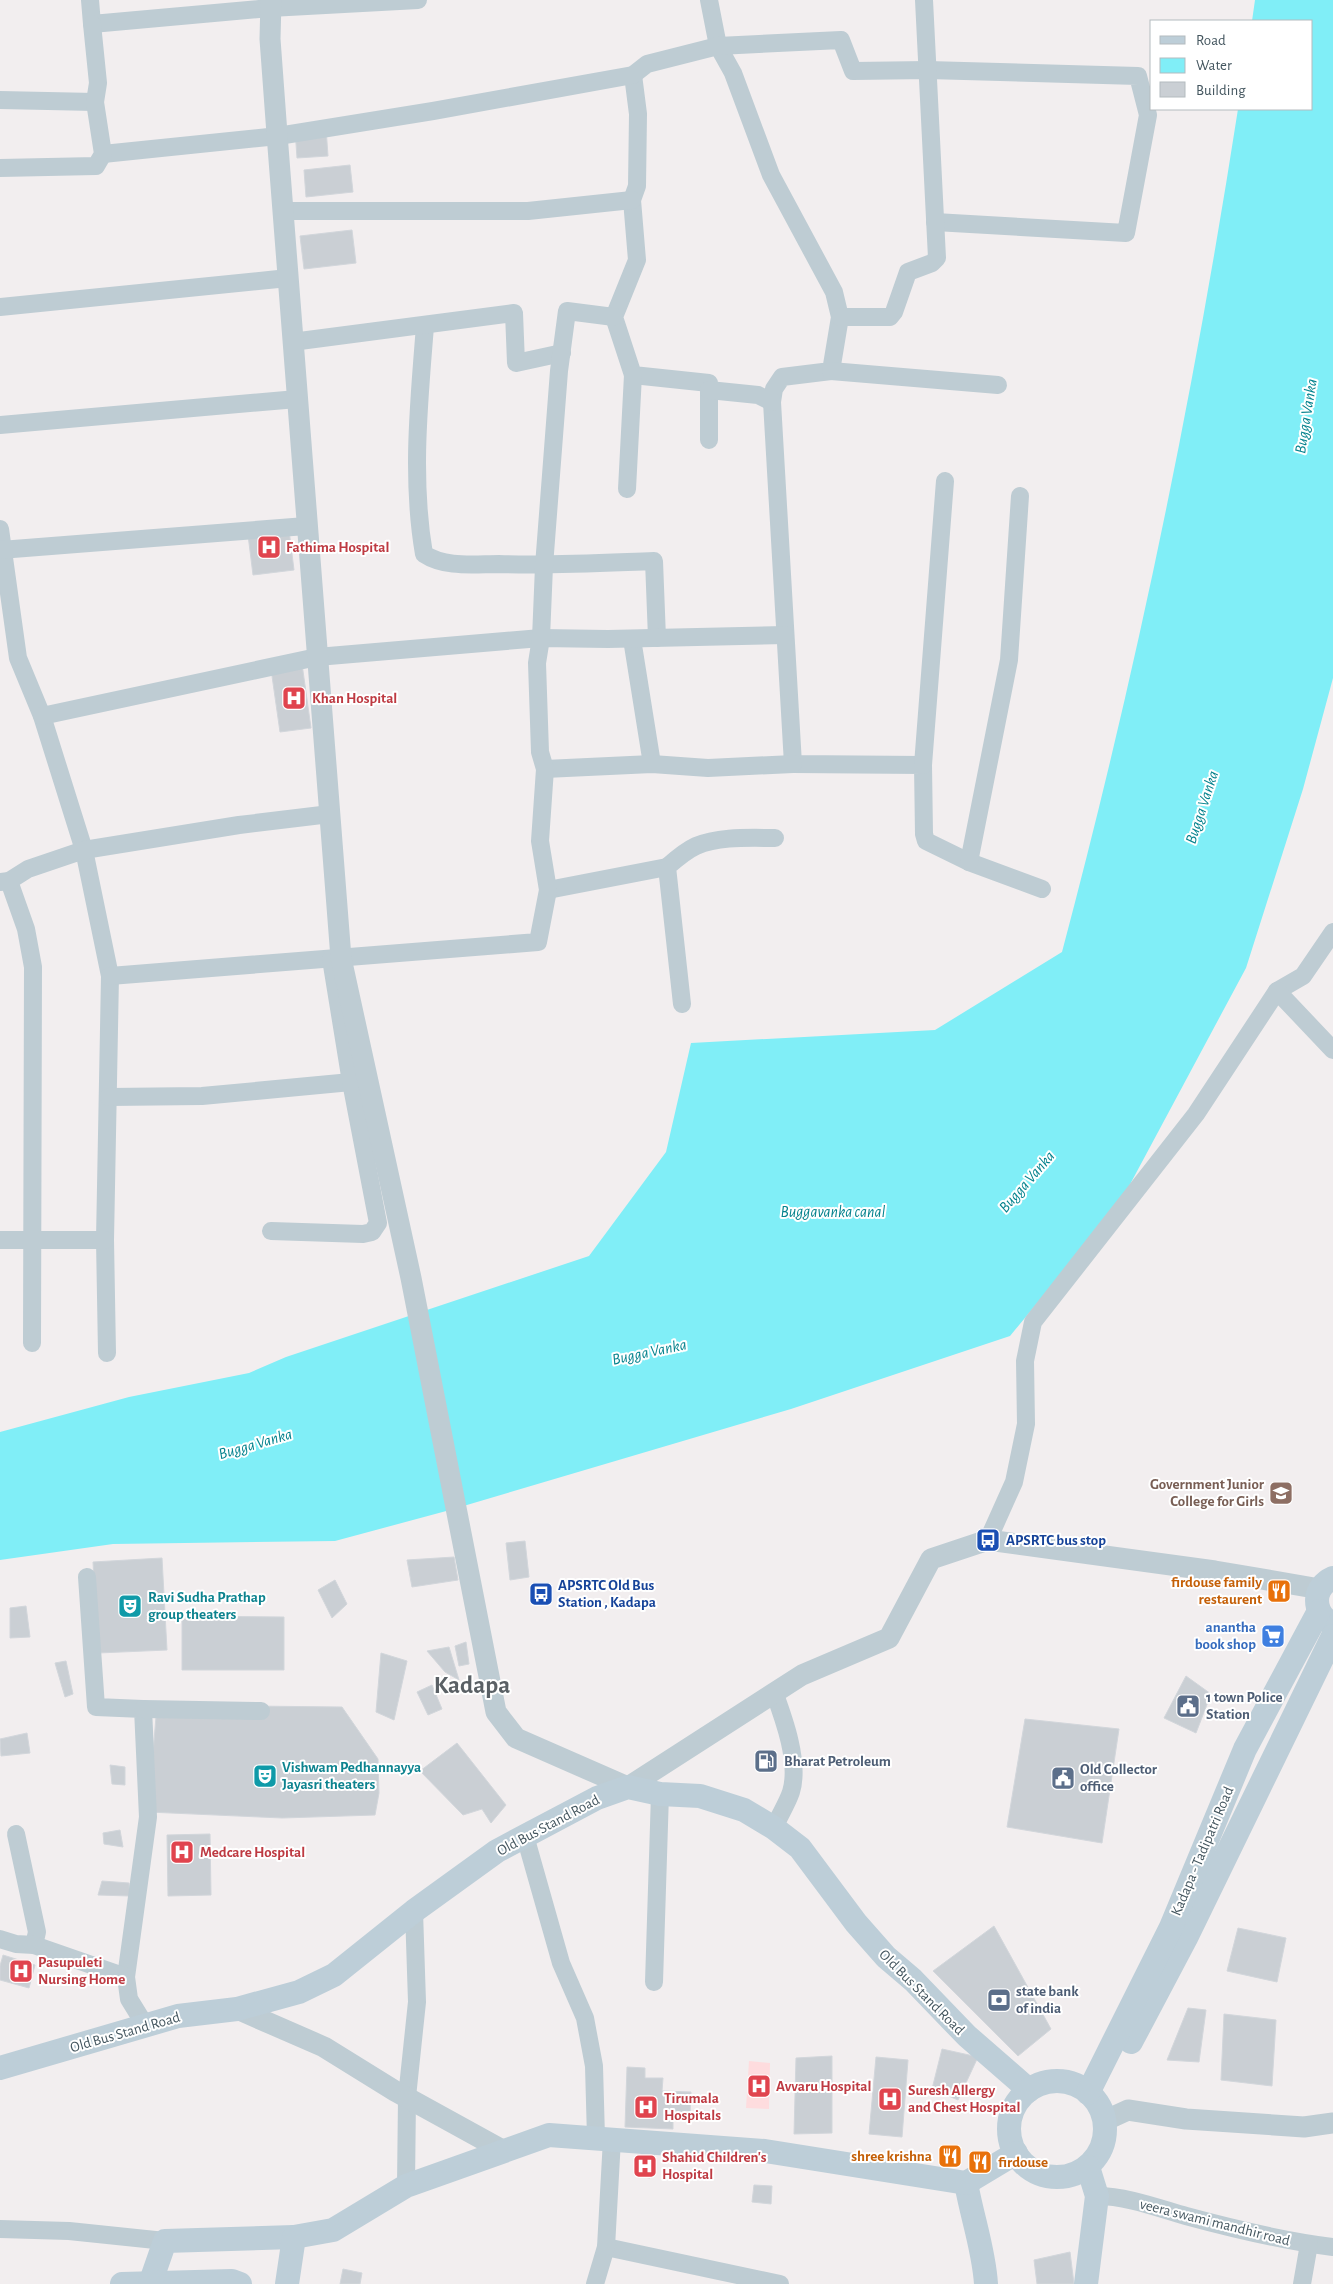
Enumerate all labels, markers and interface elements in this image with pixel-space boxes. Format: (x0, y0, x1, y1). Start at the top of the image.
legend (1150, 20, 1313, 110)
text: Road (1196, 33, 1226, 48)
text: Water (1196, 58, 1232, 73)
text: Building (1196, 83, 1246, 98)
water label: Bugga Vanka (1292, 378, 1320, 455)
hospital icon: Fathima Hospital (256, 534, 282, 560)
place label: Fathima Hospital (286, 540, 389, 555)
hospital icon: Khan Hospital (281, 685, 307, 711)
place label: Khan Hospital (312, 691, 397, 706)
water label: Bugga Vanka (1183, 769, 1221, 846)
water label: Bugga Vanka (996, 1148, 1058, 1215)
water label: Buggavanka canal (781, 1204, 885, 1220)
water label: Bugga Vanka (611, 1336, 688, 1368)
water label: Bugga Vanka (217, 1426, 294, 1462)
place label: Government Junior College for Girls (1150, 1477, 1265, 1509)
school or university icon: Government Junior College for Girls (1268, 1480, 1294, 1506)
bus stop icon: APSRTC bus stop (975, 1527, 1001, 1553)
place label: APSRTC bus stop (1006, 1533, 1106, 1548)
place label: firdouse family restaurent (1171, 1575, 1262, 1607)
place label: APSRTC Old Bus Station , Kadapa (558, 1578, 656, 1610)
restaurant icon: firdouse family restaurent (1266, 1578, 1292, 1604)
bus stop icon: APSRTC Old Bus Station , Kadapa (528, 1581, 554, 1607)
place label: Ravi Sudha Prathap group theaters (148, 1590, 266, 1622)
theatre icon: Ravi Sudha Prathap group theaters (117, 1593, 143, 1619)
place label: anantha book shop (1195, 1620, 1256, 1652)
supermarket icon: anantha book shop (1260, 1623, 1286, 1649)
district label: Kadapa (434, 1673, 510, 1698)
place label: 1 town Police Station (1206, 1690, 1283, 1722)
public building icon: 1 town Police Station (1175, 1693, 1201, 1719)
fuel station icon: Bharat Petroleum (753, 1748, 779, 1774)
place label: Bharat Petroleum (784, 1754, 891, 1769)
place label: Vishwam Pedhannayya Jayasri theaters (282, 1760, 421, 1792)
place label: Old Collector office (1080, 1762, 1158, 1794)
theatre icon: Vishwam Pedhannayya Jayasri theaters (252, 1763, 278, 1789)
public building icon: Old Collector office (1050, 1765, 1076, 1791)
street label: Kadapa - Tadipatri Road (1168, 1784, 1237, 1918)
street label: Old Bus Stand Road (495, 1792, 602, 1859)
hospital icon: Medcare Hospital (169, 1839, 195, 1865)
place label: Medcare Hospital (200, 1845, 305, 1860)
street label: Old Bus Stand Road (876, 1947, 967, 2038)
place label: Pasupuleti Nursing Home (38, 1955, 125, 1987)
hospital icon: Pasupuleti Nursing Home (8, 1958, 34, 1984)
place label: state bank of india (1016, 1984, 1079, 2016)
bank icon: state bank of india (986, 1987, 1012, 2013)
street label: Old Bus Stand Road (68, 2010, 182, 2055)
hospital icon: Avvaru Hospital (746, 2073, 772, 2099)
place label: Avvaru Hospital (776, 2079, 872, 2094)
place label: Suresh Allergy and Chest Hospital (908, 2083, 1020, 2115)
hospital icon: Suresh Allergy and Chest Hospital (877, 2086, 903, 2112)
place label: Tirumala Hospitals (664, 2091, 721, 2123)
hospital icon: Tirumala Hospitals (633, 2094, 659, 2120)
restaurant icon: shree krishna (937, 2143, 963, 2169)
place label: shree krishna (851, 2149, 932, 2164)
restaurant icon: firdouse (967, 2149, 993, 2175)
place label: Shahid Children's Hospital (662, 2150, 767, 2182)
hospital icon: Shahid Children's Hospital (632, 2153, 658, 2179)
place label: firdouse (998, 2155, 1048, 2170)
street label: veera swami mandhir road (1138, 2197, 1292, 2248)

